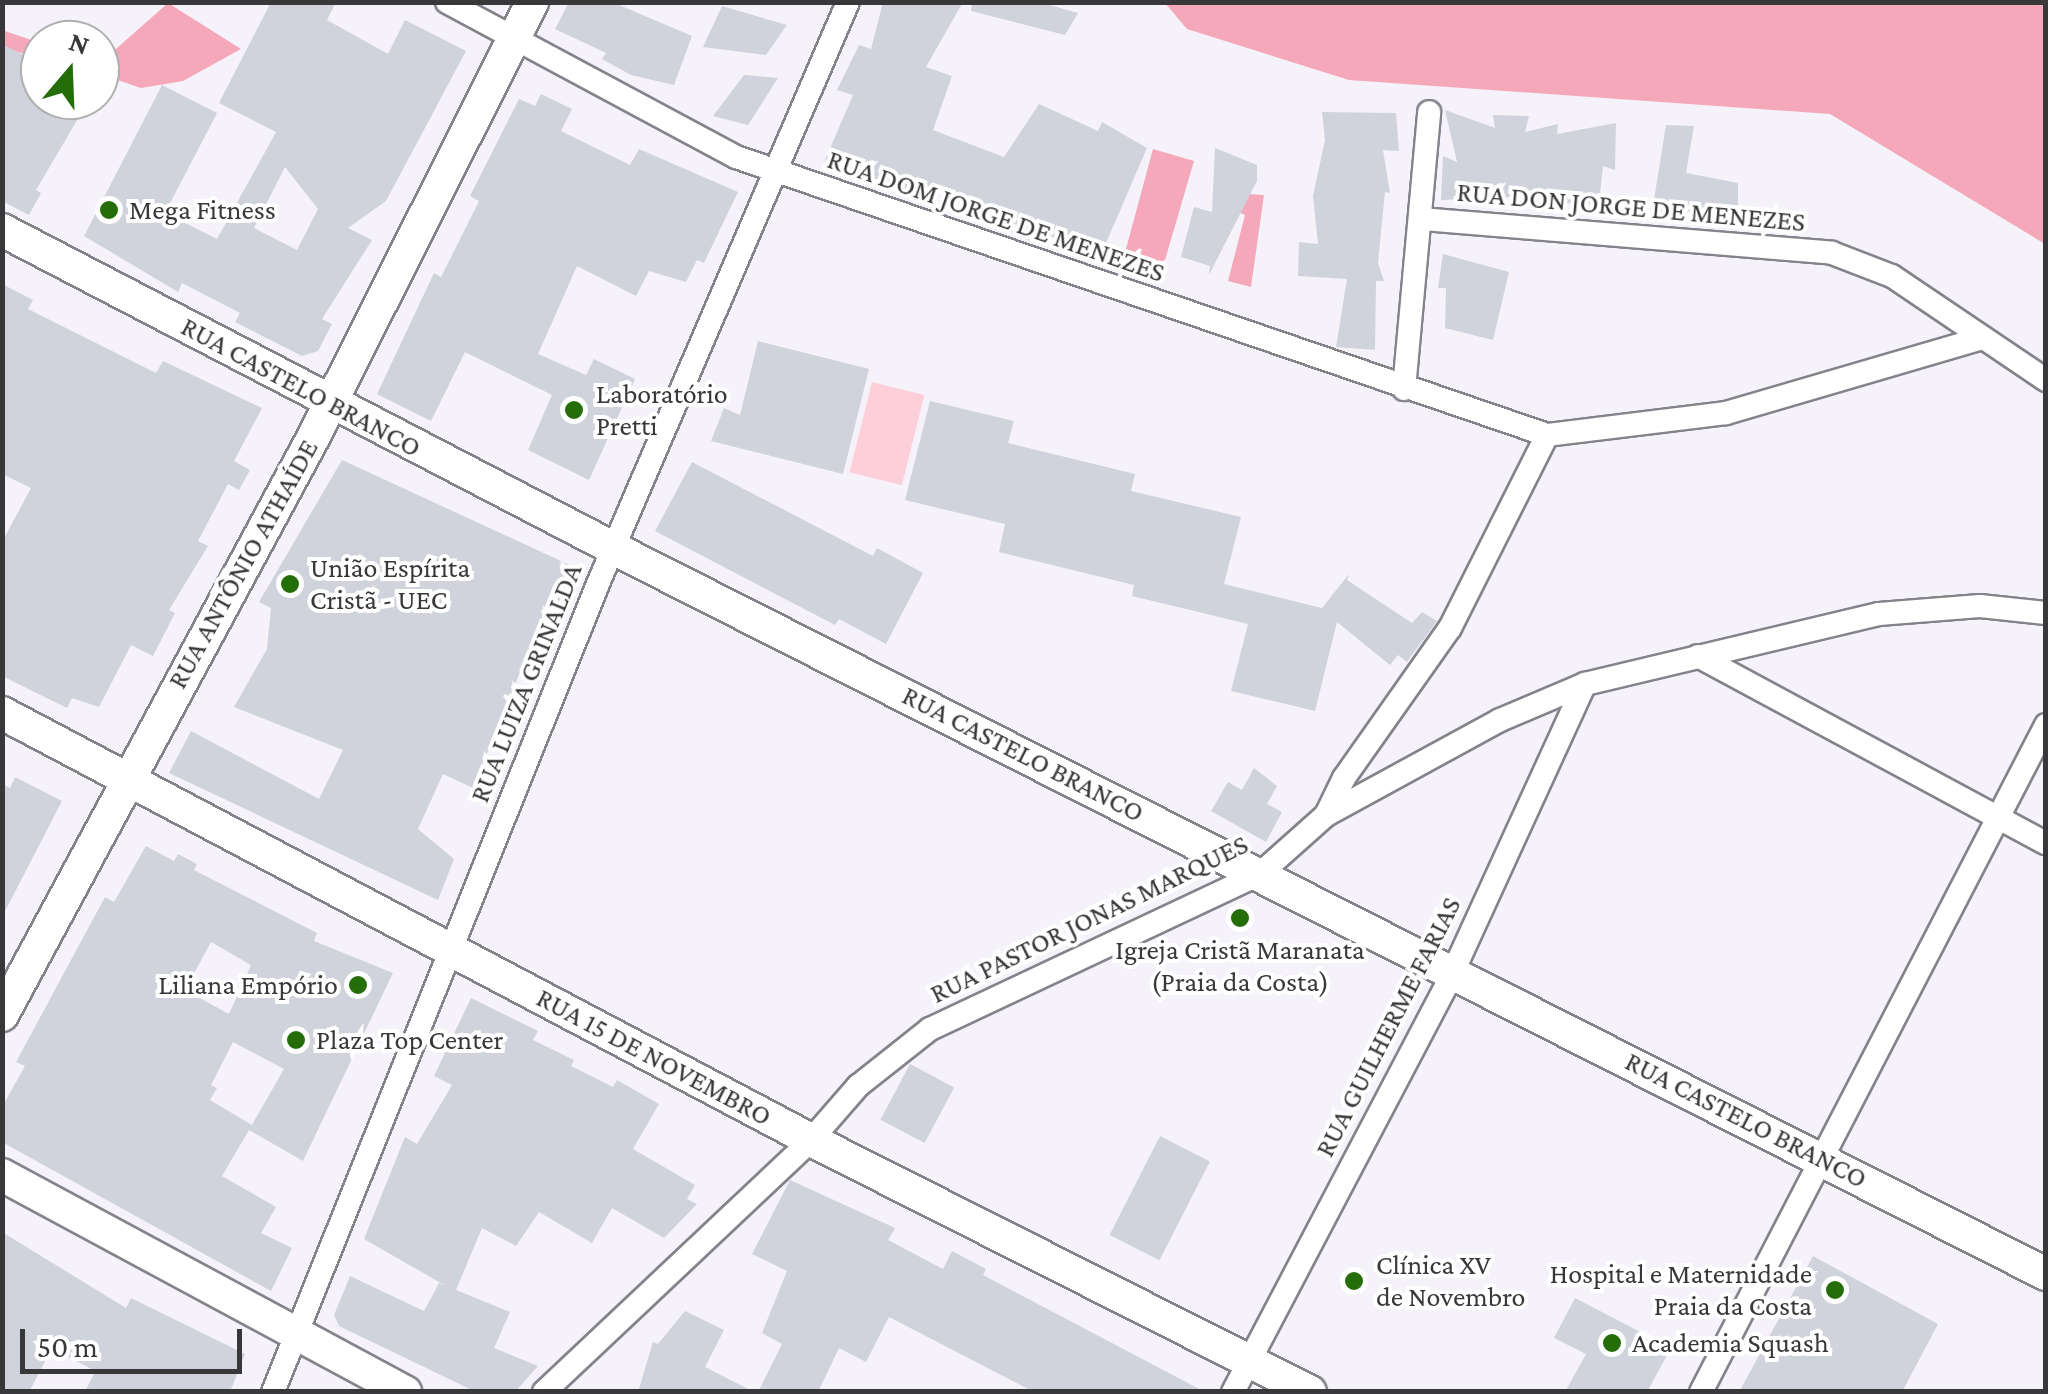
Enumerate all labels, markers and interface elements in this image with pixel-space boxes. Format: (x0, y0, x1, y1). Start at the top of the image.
north arrow (20, 20, 120, 120)
text: N (65, 25, 93, 61)
street label: RUA DOM JORGE DE MENEZES (823, 142, 1169, 290)
street label: RUA DON JORGE DE MENEZES (1455, 175, 1807, 239)
place label: Mega Fitness (129, 193, 276, 227)
marker: Mega Fitness (98, 199, 120, 221)
street label: RUA CASTELO BRANCO (175, 310, 427, 464)
place label: Laboratório Pretti (596, 377, 728, 443)
marker: Laboratório Pretti (561, 397, 587, 423)
street label: RUA ANTÔNIO ATHAÍDE (160, 434, 326, 694)
place label: União Espírita Cristã - UEC (310, 551, 470, 617)
street label: RUA LUIZA GRINALDA (463, 559, 589, 807)
marker: União Espírita Cristã - UEC (279, 573, 301, 595)
street label: RUA CASTELO BRANCO (897, 678, 1149, 830)
street label: RUA PASTOR JONAS MARQUES (925, 827, 1253, 1011)
street label: RUA GUILHERME FARIAS (1308, 892, 1468, 1162)
marker: Igreja Cristã Maranata (Praia da Costa) (1229, 907, 1251, 929)
place label: Igreja Cristã Maranata (Praia da Costa) (1115, 933, 1365, 999)
place label: Liliana Empório (158, 968, 338, 1002)
marker: Liliana Empório (347, 974, 369, 996)
street label: RUA 15 DE NOVEMBRO (531, 981, 777, 1133)
place label: Plaza Top Center (316, 1023, 503, 1057)
marker: Plaza Top Center (285, 1029, 307, 1051)
street label: RUA CASTELO BRANCO (1620, 1044, 1872, 1196)
place label: Clínica XV de Novembro (1376, 1248, 1525, 1314)
place label: Hospital e Maternidade Praia da Costa (1550, 1257, 1812, 1323)
marker: Clínica XV de Novembro (1341, 1268, 1367, 1294)
marker: Hospital e Maternidade Praia da Costa (1822, 1277, 1848, 1303)
scale bar (25, 1309, 248, 1371)
place label: Academia Squash (1632, 1326, 1829, 1360)
text: 50 m (37, 1330, 98, 1363)
marker: Academia Squash (1601, 1332, 1623, 1354)

